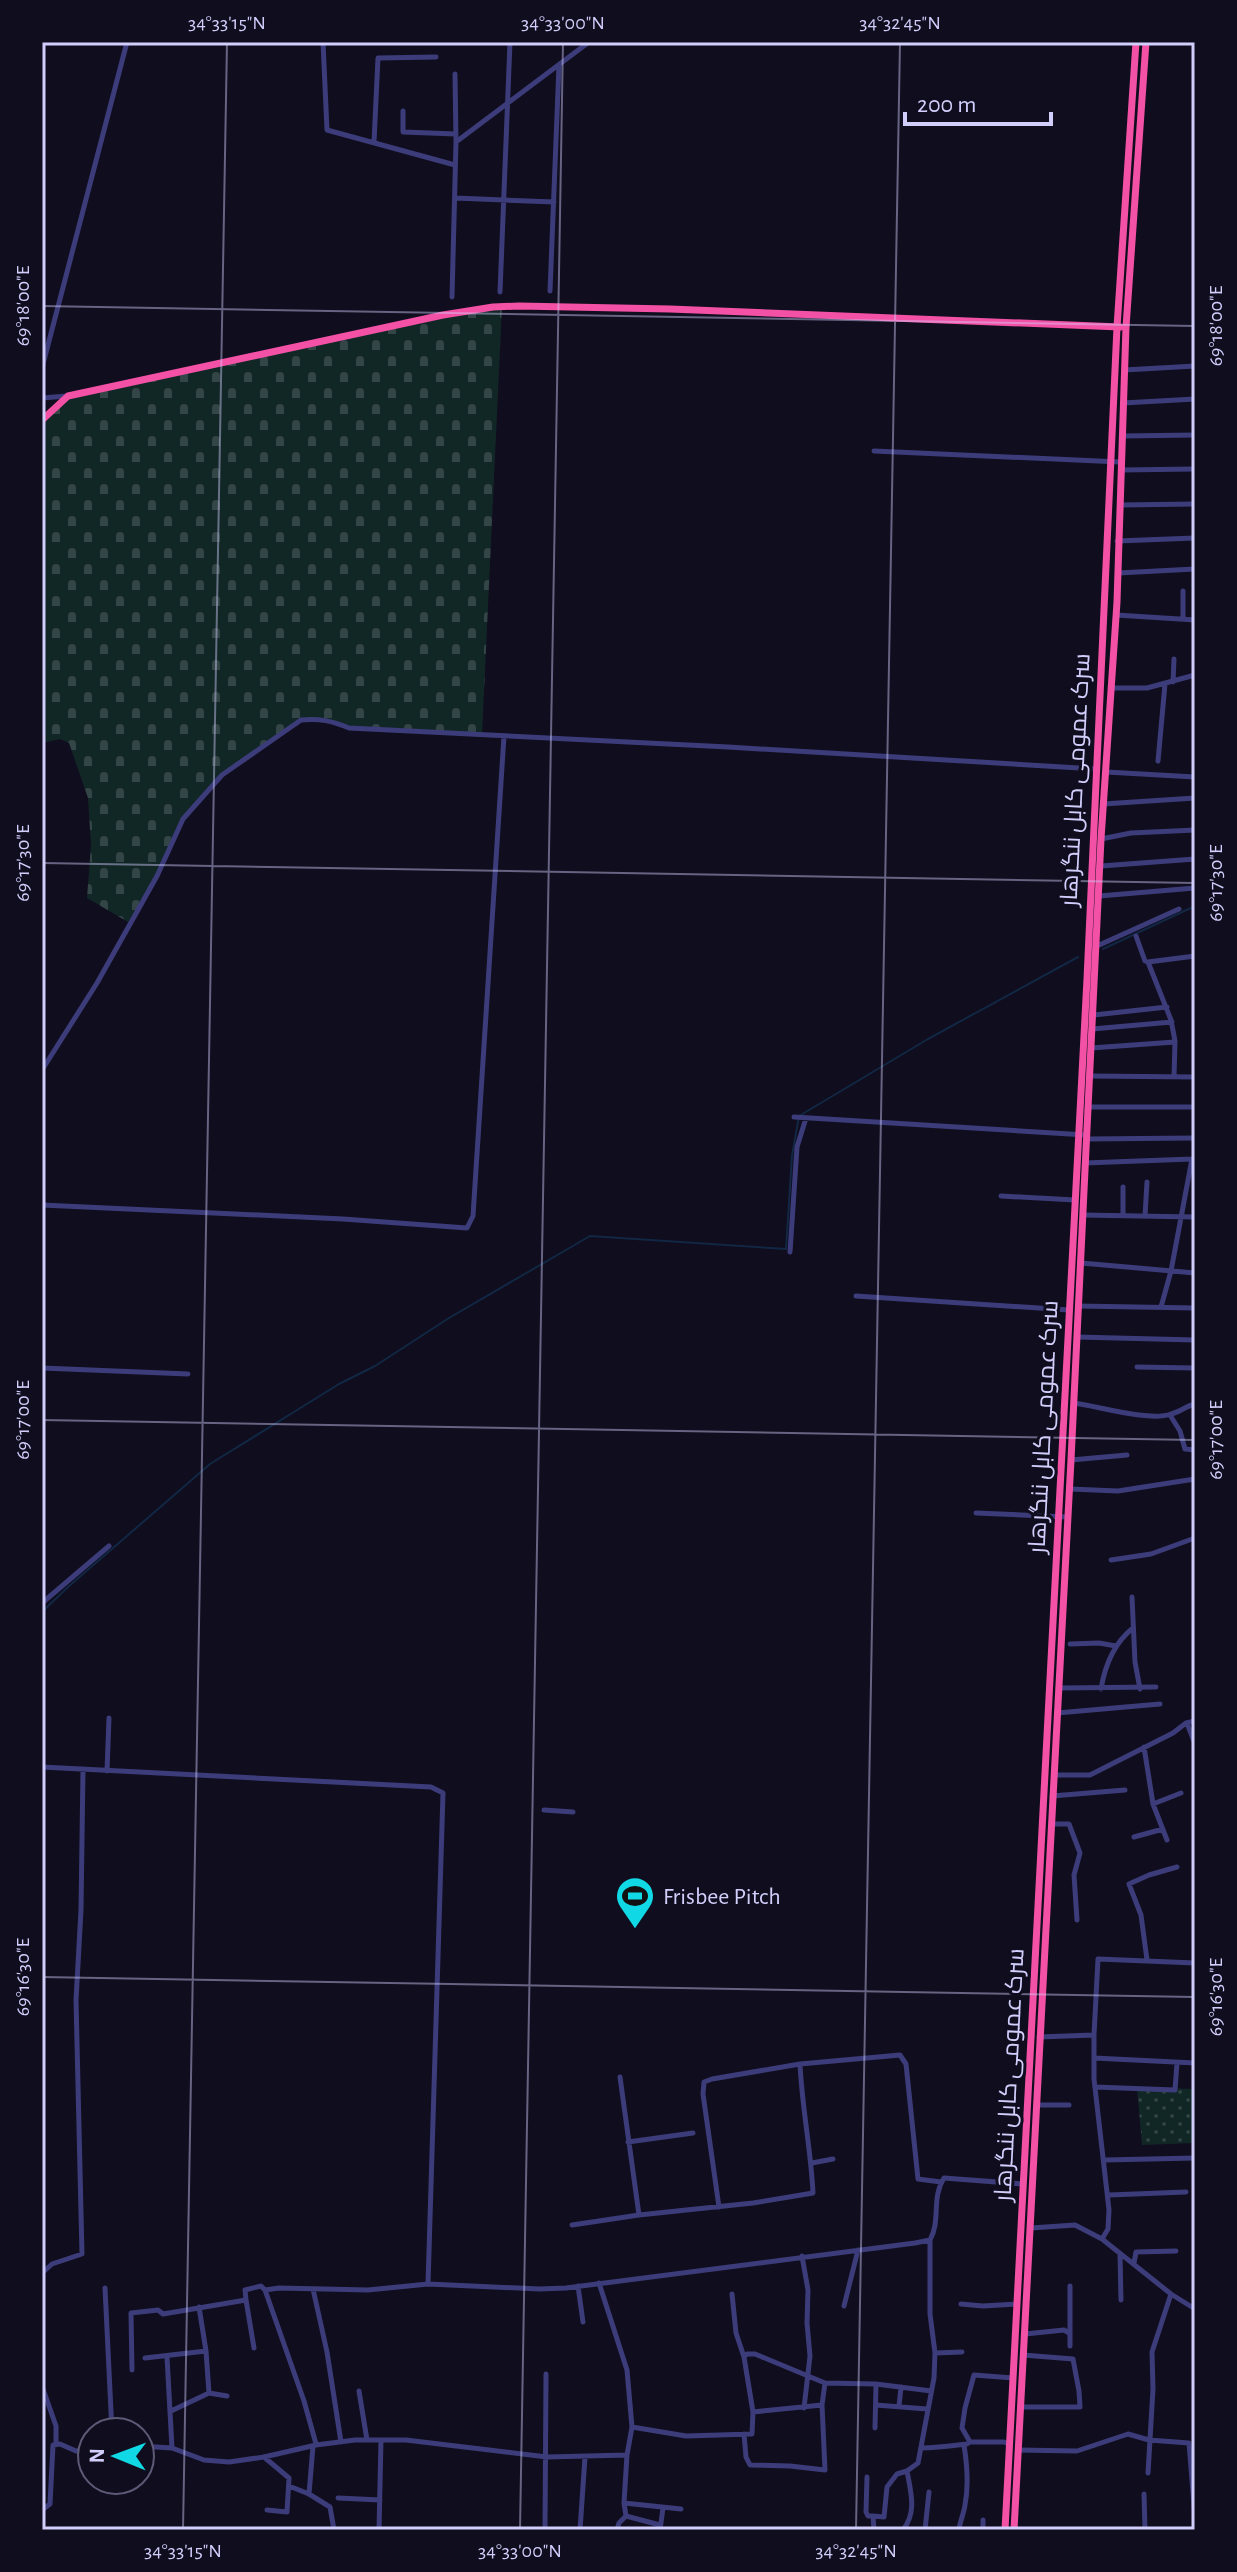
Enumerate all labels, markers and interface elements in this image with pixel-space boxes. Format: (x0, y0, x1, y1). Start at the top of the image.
text: 34°33'15"N (188, 13, 266, 33)
text: 34°33'00"N (521, 13, 605, 33)
text: 34°32'45"N (859, 13, 941, 33)
scale bar (905, 76, 1051, 126)
text: 200 m (917, 93, 976, 117)
text: 69°18'00"E (13, 265, 33, 346)
text: 69°18'00"E (1206, 285, 1226, 366)
street label: سرک عمومی کابل ننگرهار (1057, 653, 1096, 909)
text: 69°17'30"E (13, 824, 33, 902)
text: 69°17'30"E (1206, 844, 1226, 922)
street label: سرک عمومی کابل ننگرهار (1025, 1300, 1064, 1556)
text: 69°17'00"E (13, 1380, 33, 1460)
text: 69°17'00"E (1206, 1400, 1226, 1480)
sports icon: Frisbee Pitch (614, 1875, 656, 1930)
place label: Frisbee Pitch (663, 1885, 781, 1909)
text: 69°16'30"E (13, 1937, 33, 2016)
street label: سرک عمومی کابل ننگرهار (991, 1948, 1030, 2204)
text: 69°16'30"E (1206, 1957, 1226, 2036)
north arrow (76, 2416, 156, 2496)
text: N (86, 2448, 108, 2464)
text: 34°33'15"N (144, 2541, 222, 2561)
text: 34°33'00"N (478, 2541, 562, 2561)
text: 34°32'45"N (815, 2541, 897, 2561)

